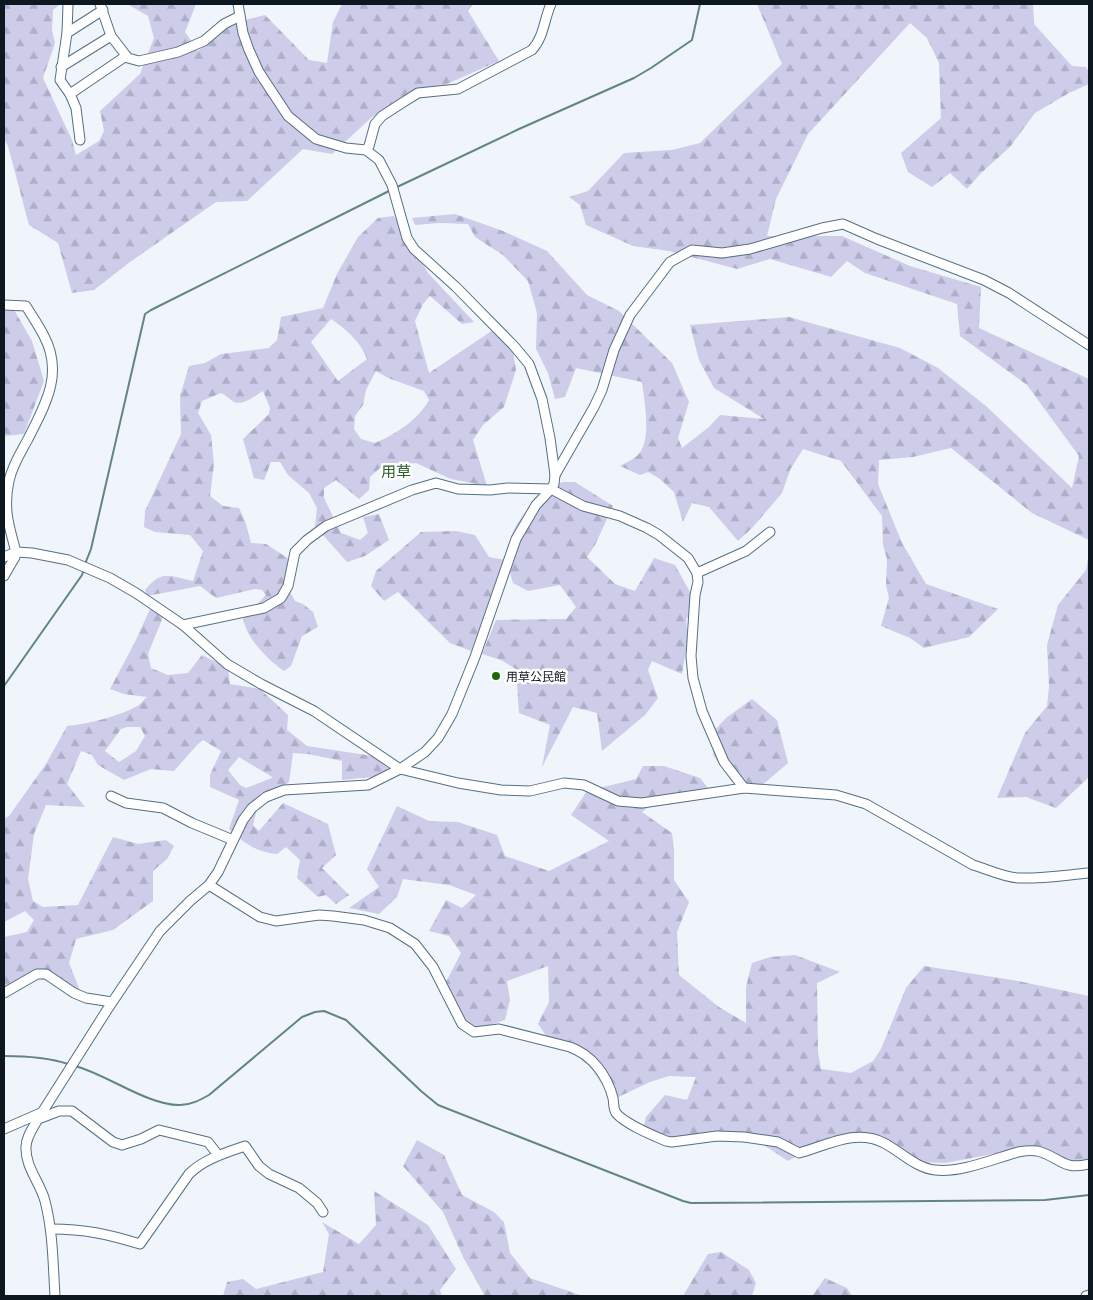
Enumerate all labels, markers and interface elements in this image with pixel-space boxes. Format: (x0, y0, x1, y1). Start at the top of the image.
district label: 用草 (381, 463, 411, 480)
marker: 用草公民館 (490, 670, 502, 682)
place label: 用草公民館 (506, 670, 566, 683)

